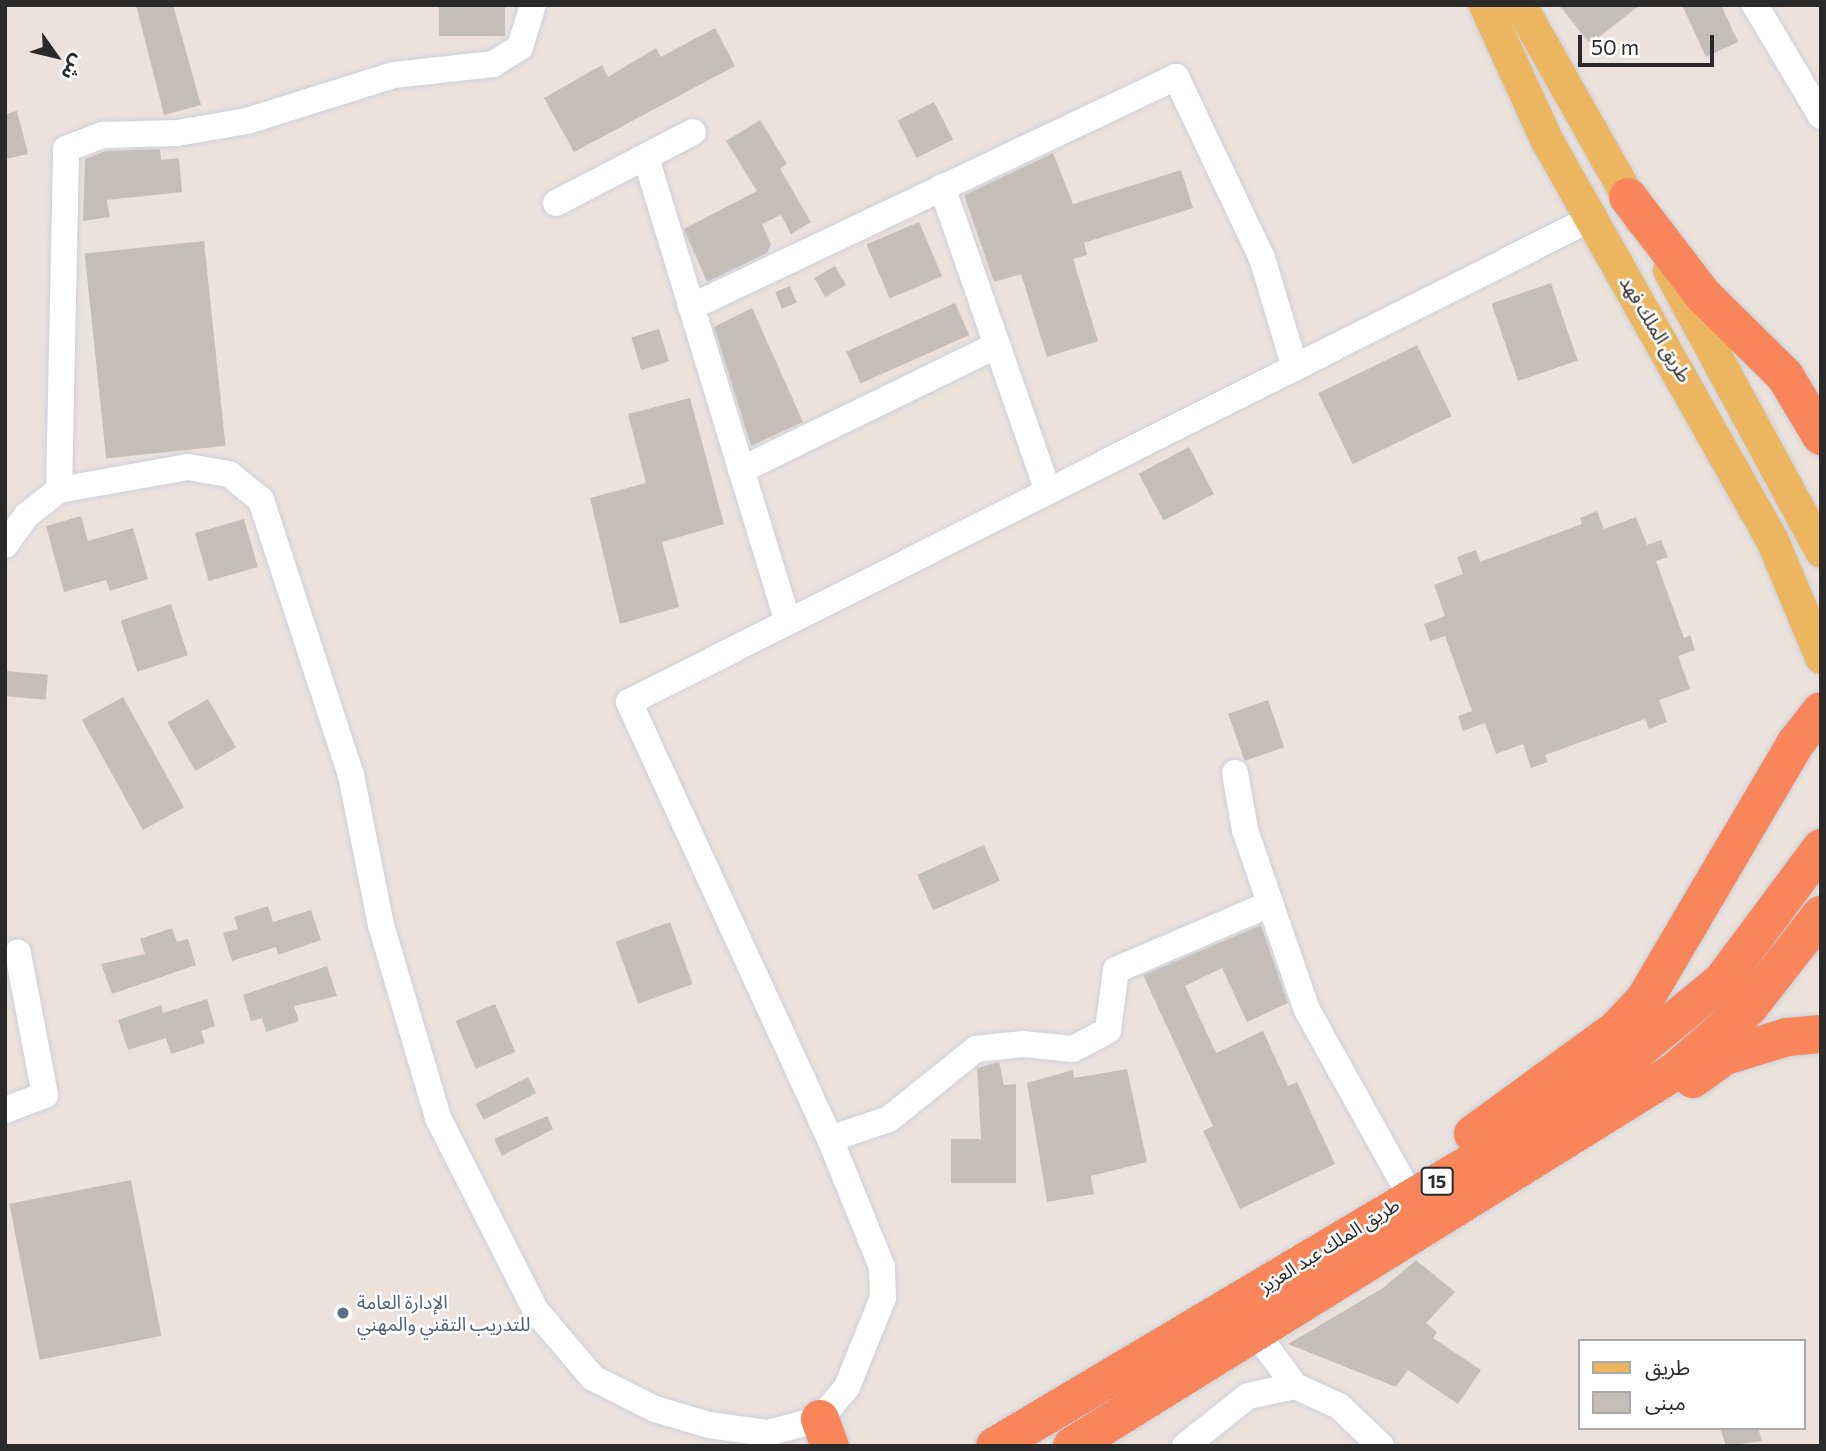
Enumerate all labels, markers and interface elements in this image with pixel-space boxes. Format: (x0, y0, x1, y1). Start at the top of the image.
north arrow (21, 21, 91, 91)
scale bar (1581, 21, 1717, 65)
text: 50 m (1591, 34, 1639, 59)
text: ش (57, 51, 91, 85)
street label: طريق الملك فهد (1615, 272, 1697, 386)
road number: 15 (1420, 1166, 1454, 1196)
street label: طريق الملك عبد العزيز (1255, 1193, 1403, 1297)
place label: الإدارة العامة للتدريب التقني والمهني (357, 1291, 530, 1335)
marker: الإدارة العامة للتدريب التقني والمهني (335, 1305, 351, 1321)
legend (1577, 1339, 1805, 1430)
text: طريق (1645, 1354, 1690, 1379)
text: مبنى (1645, 1389, 1686, 1414)

